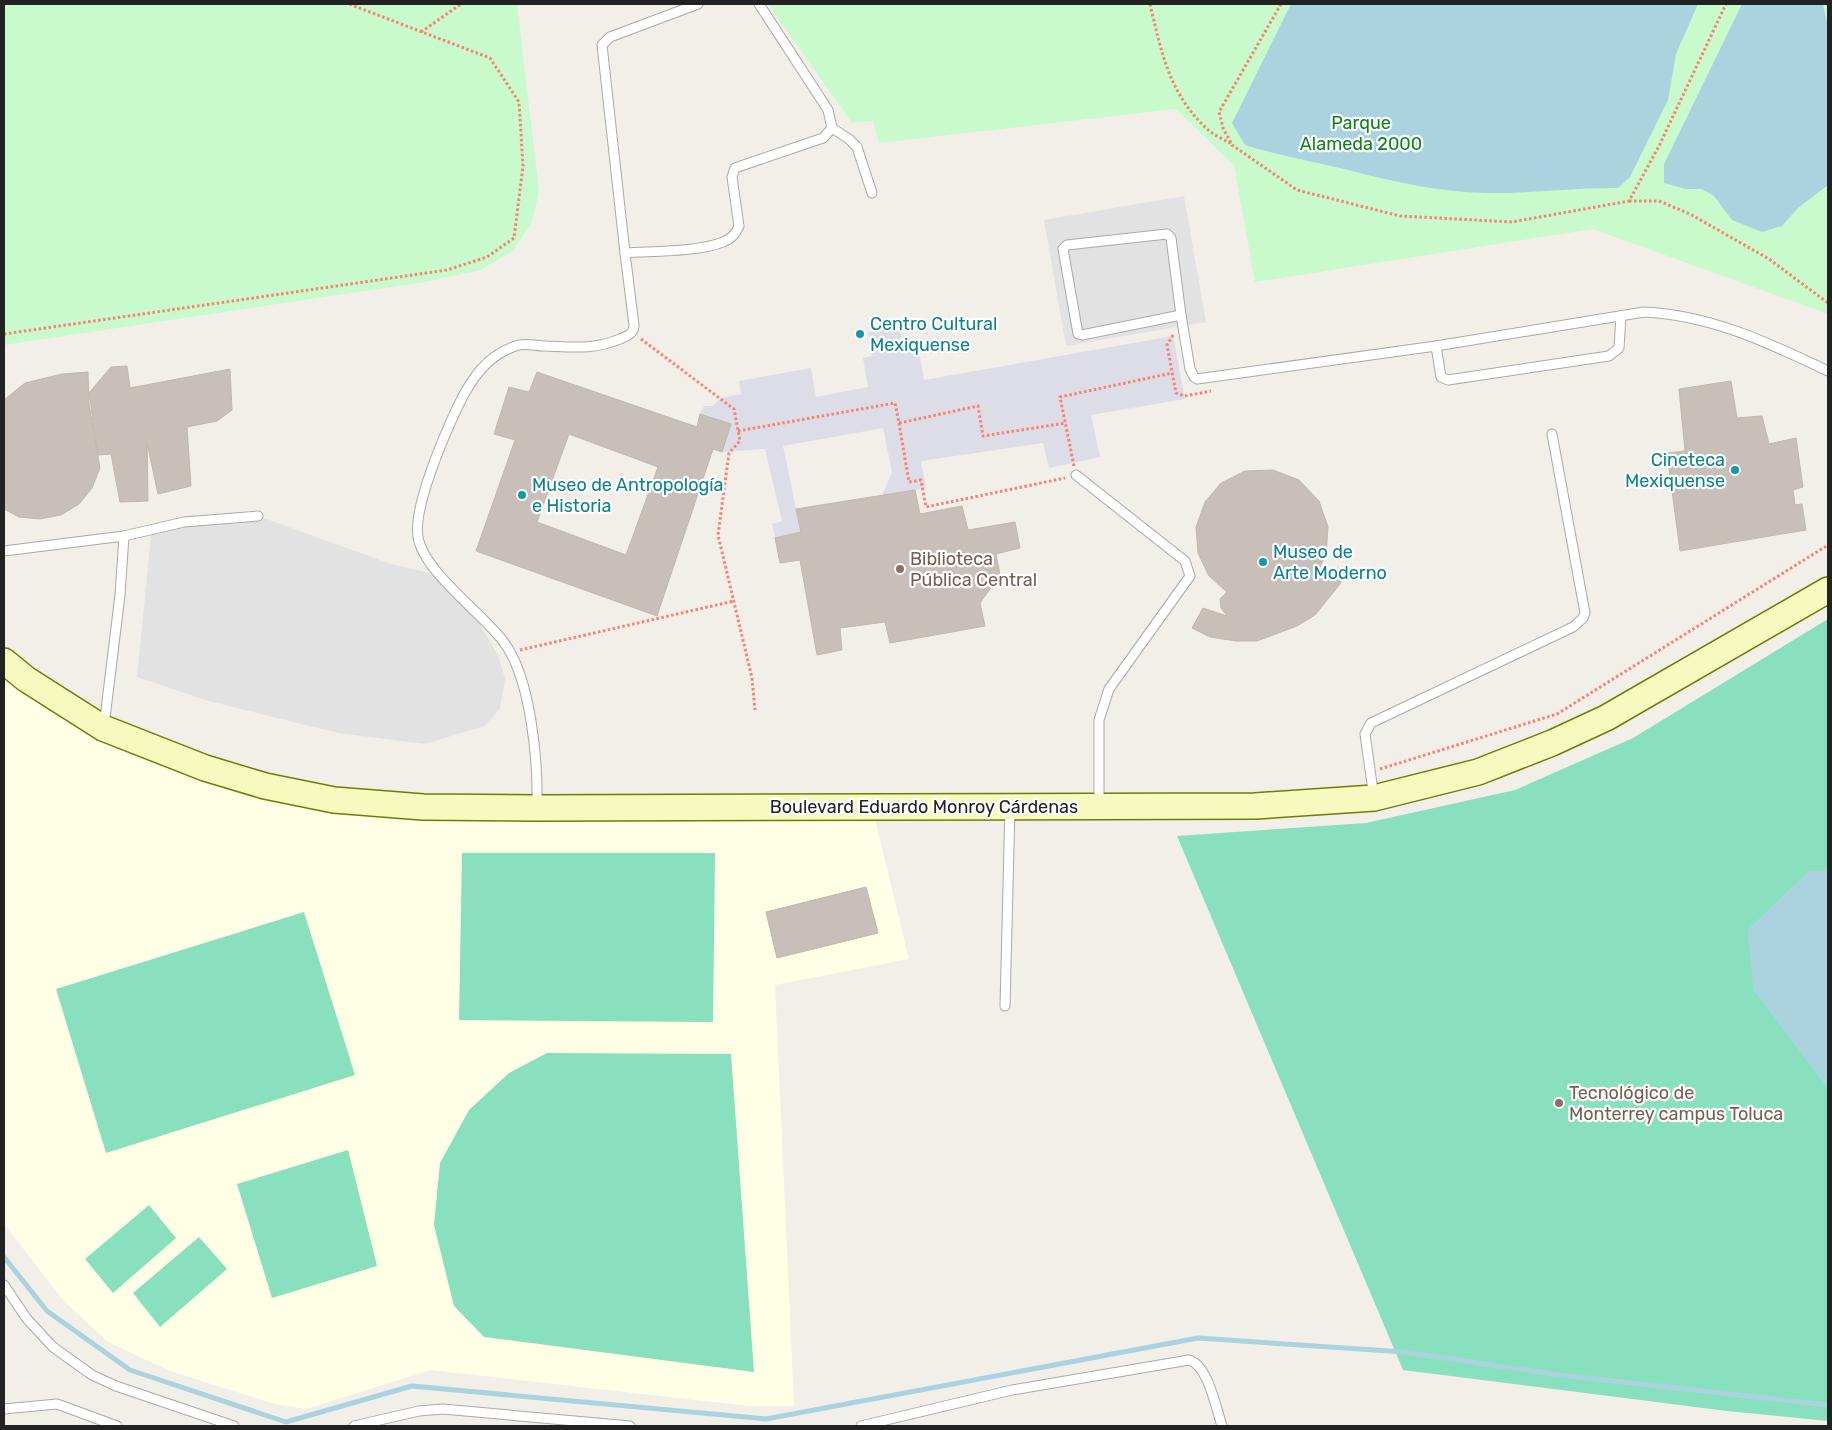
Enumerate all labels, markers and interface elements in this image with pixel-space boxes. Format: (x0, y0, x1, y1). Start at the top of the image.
park label: Parque Alameda 2000 (1300, 112, 1422, 155)
place label: Centro Cultural Mexiquense (870, 313, 997, 356)
marker: Centro Cultural Mexiquense (854, 328, 866, 340)
place label: Cineteca Mexiquense (1625, 449, 1725, 492)
marker: Cineteca Mexiquense (1729, 464, 1741, 476)
place label: Museo de Antropología e Historia (532, 474, 724, 517)
marker: Museo de Antropología e Historia (516, 489, 528, 501)
place label: Museo de Arte Moderno (1273, 541, 1387, 584)
place label: Biblioteca Pública Central (910, 548, 1037, 591)
marker: Museo de Arte Moderno (1257, 556, 1269, 568)
marker: Biblioteca Pública Central (894, 563, 906, 575)
street label: Boulevard Eduardo Monroy Cárdenas (770, 796, 1078, 818)
place label: Tecnológico de Monterrey campus Toluca (1569, 1082, 1783, 1125)
marker: Tecnológico de Monterrey campus Toluca (1553, 1097, 1565, 1109)

